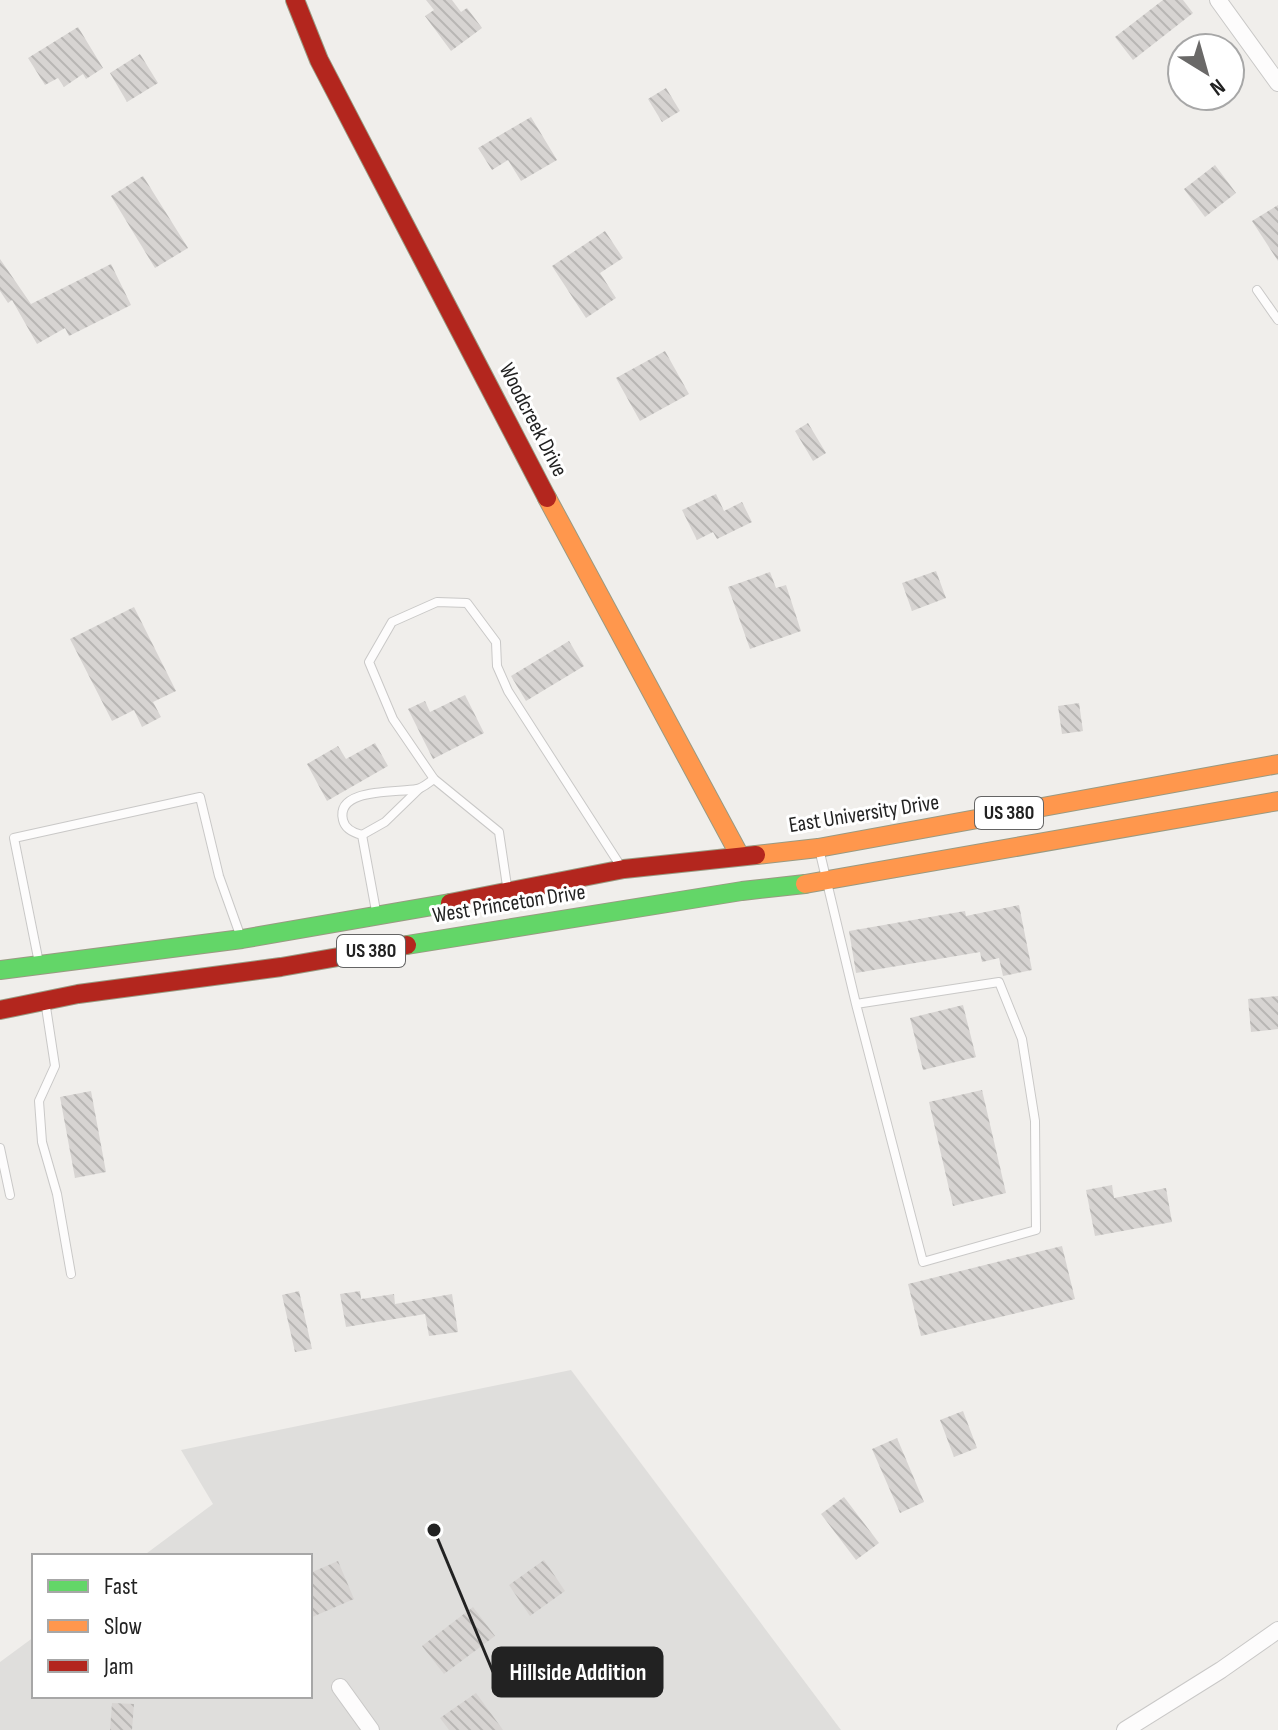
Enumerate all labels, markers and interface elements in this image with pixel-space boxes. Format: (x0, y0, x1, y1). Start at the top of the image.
north arrow (1166, 32, 1246, 112)
text: N (1204, 72, 1230, 101)
street label: Woodcreek Drive (493, 359, 573, 481)
street label: East University Drive (787, 789, 941, 839)
road number: US 380 (975, 797, 1043, 829)
street label: West Princeton Drive (431, 879, 587, 929)
road number: US 380 (337, 935, 405, 967)
legend (32, 1554, 312, 1698)
text: Fast (104, 1572, 138, 1601)
text: Slow (104, 1612, 142, 1641)
callout: Hillside Addition (493, 1648, 662, 1696)
text: Jam (103, 1652, 134, 1681)
text: Hillside Addition (510, 1658, 646, 1687)

